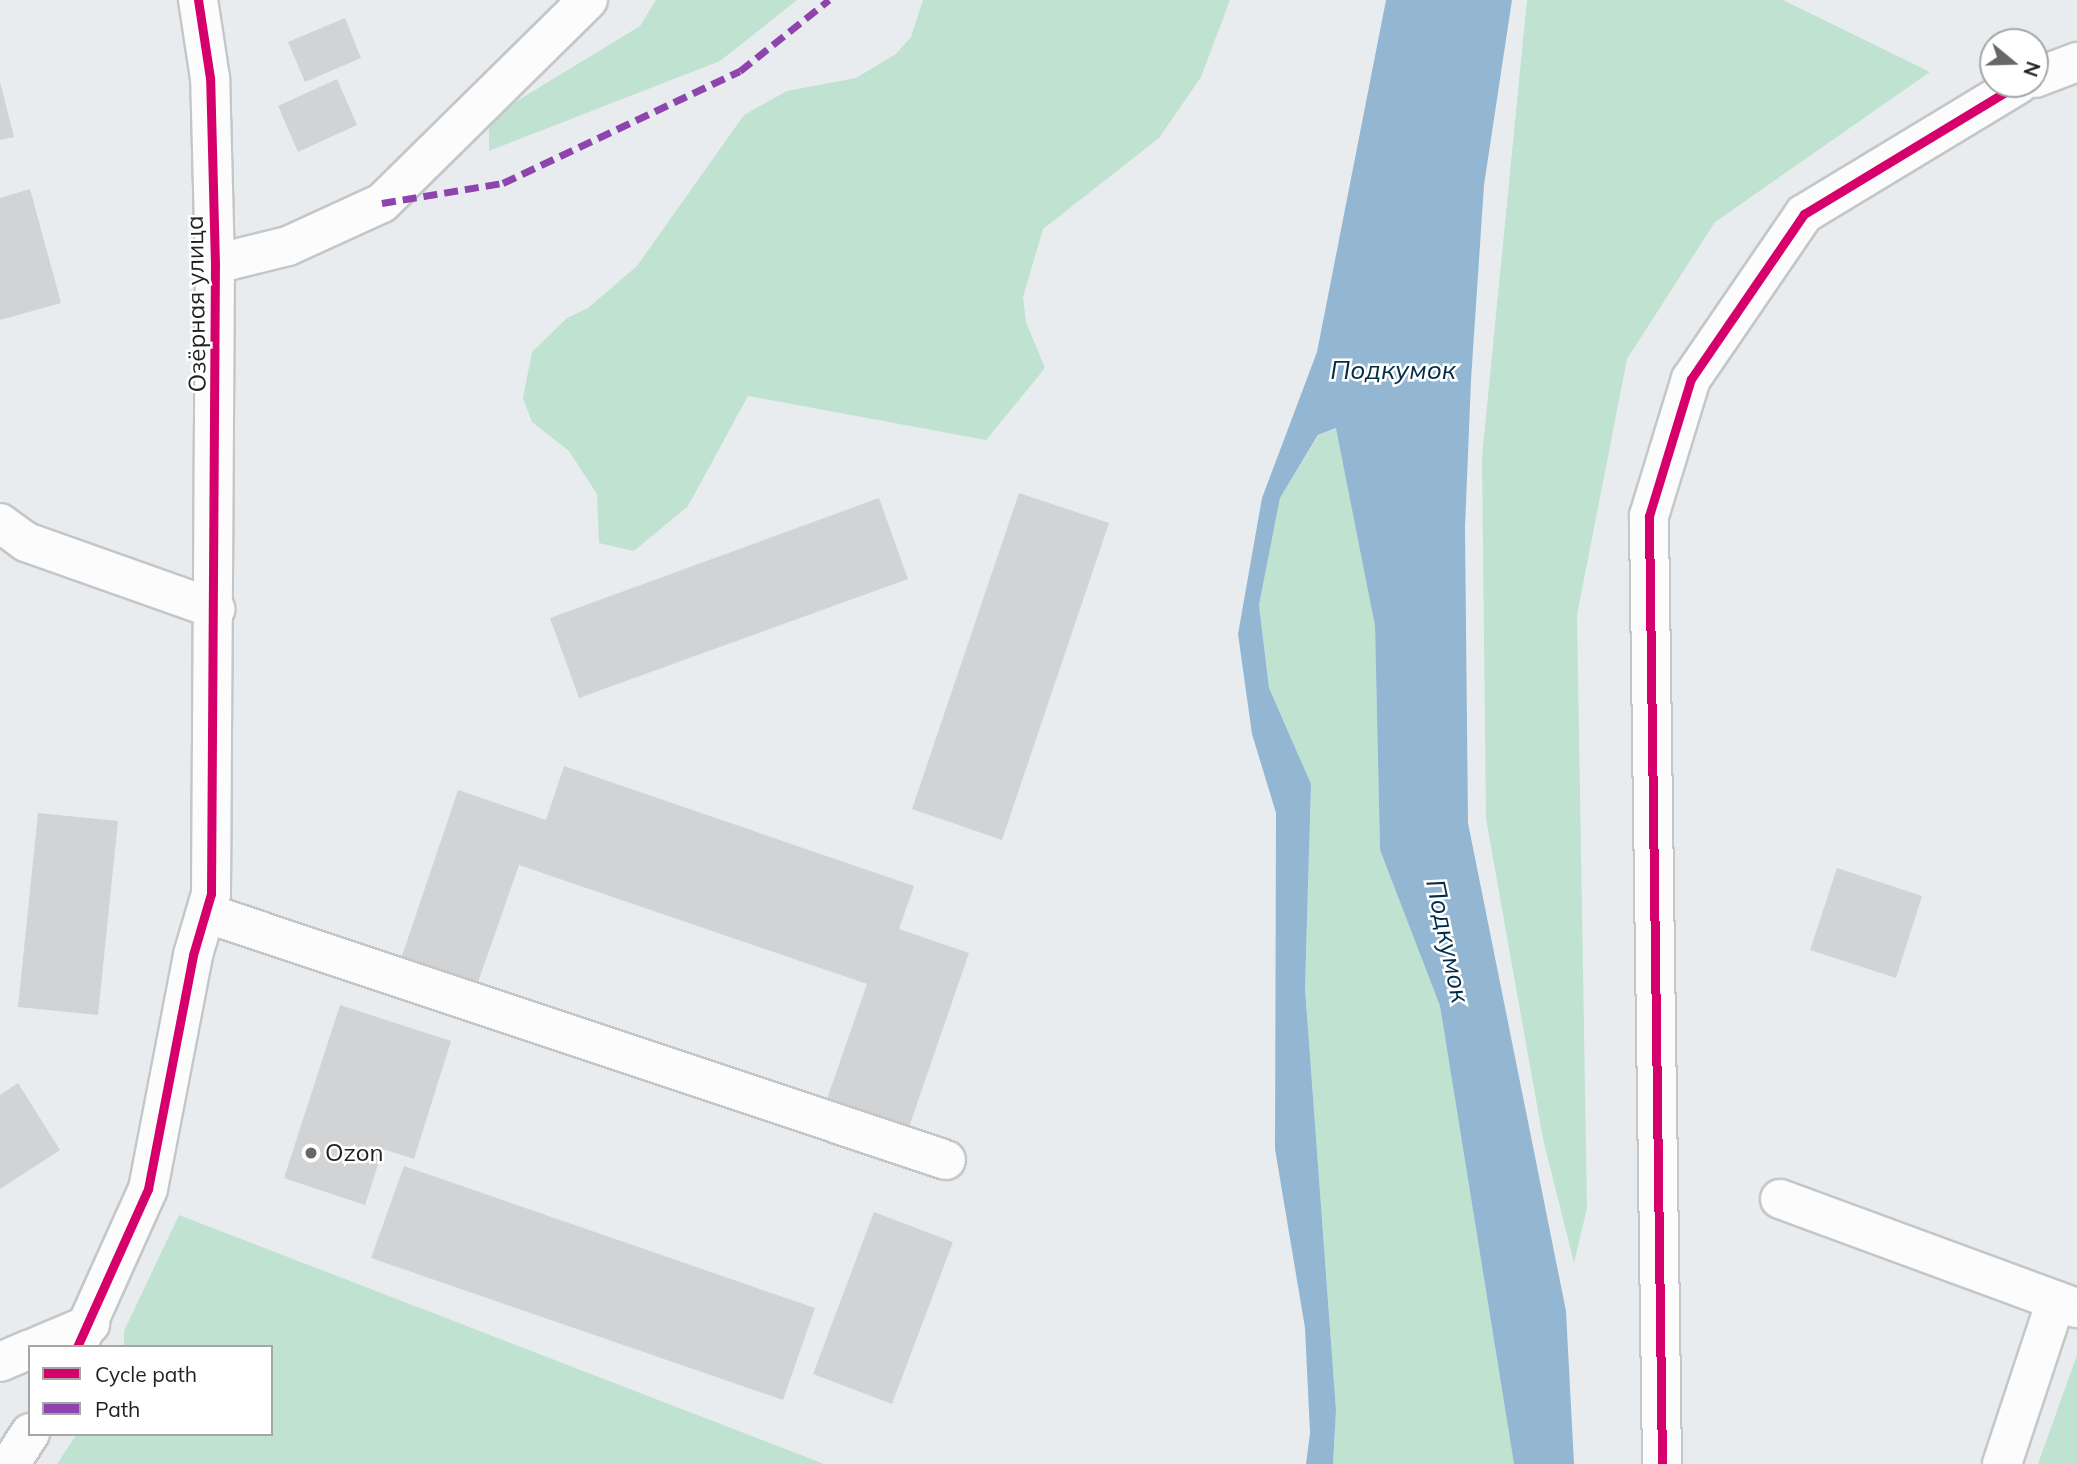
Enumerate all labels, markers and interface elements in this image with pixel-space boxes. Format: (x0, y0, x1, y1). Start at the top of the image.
north arrow (1979, 28, 2049, 98)
text: N (2018, 58, 2046, 80)
street label: Озёрная улица (180, 215, 212, 393)
water label: Подкумок (1330, 354, 1456, 386)
water label: Подкумок (1420, 876, 1476, 1006)
place label: Ozon (325, 1139, 384, 1167)
marker: Ozon (303, 1145, 319, 1161)
legend (28, 1345, 273, 1436)
text: Cycle path (95, 1361, 197, 1387)
text: Path (95, 1396, 140, 1422)

